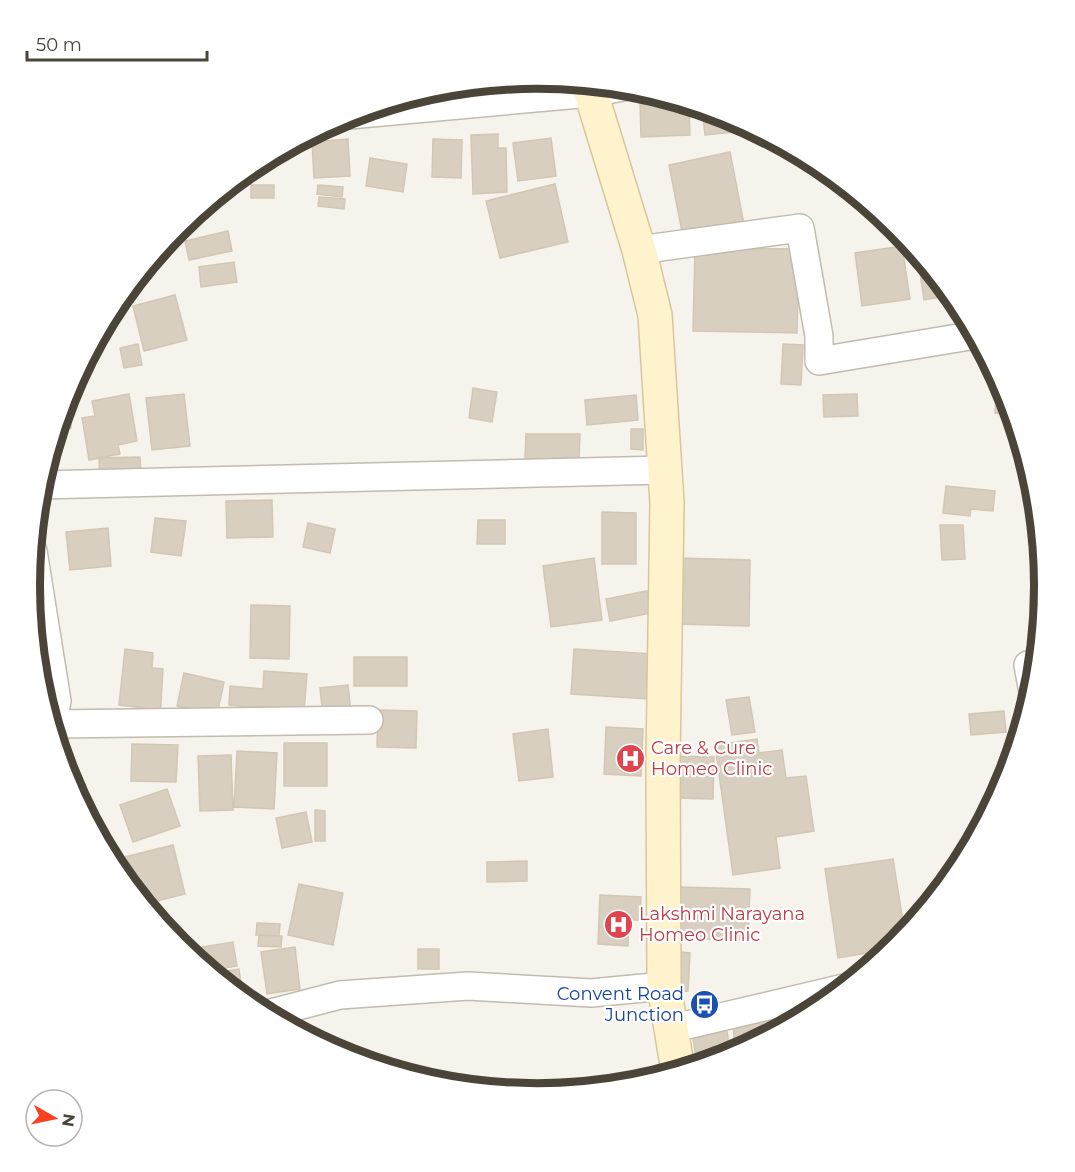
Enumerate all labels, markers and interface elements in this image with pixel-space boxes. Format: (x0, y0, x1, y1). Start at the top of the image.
scale bar (27, 24, 207, 62)
text: 50 m (36, 34, 82, 56)
place label: Care & Cure Homeo Clinic (651, 737, 772, 780)
hospital icon: Care & Cure Homeo Clinic (614, 742, 646, 774)
place label: Lakshmi Narayana Homeo Clinic (639, 903, 805, 946)
hospital icon: Lakshmi Narayana Homeo Clinic (602, 908, 634, 940)
place label: Convent Road Junction (557, 983, 684, 1026)
bus stop icon: Convent Road Junction (689, 988, 721, 1020)
north arrow (24, 1088, 84, 1148)
text: N (58, 1112, 79, 1128)

